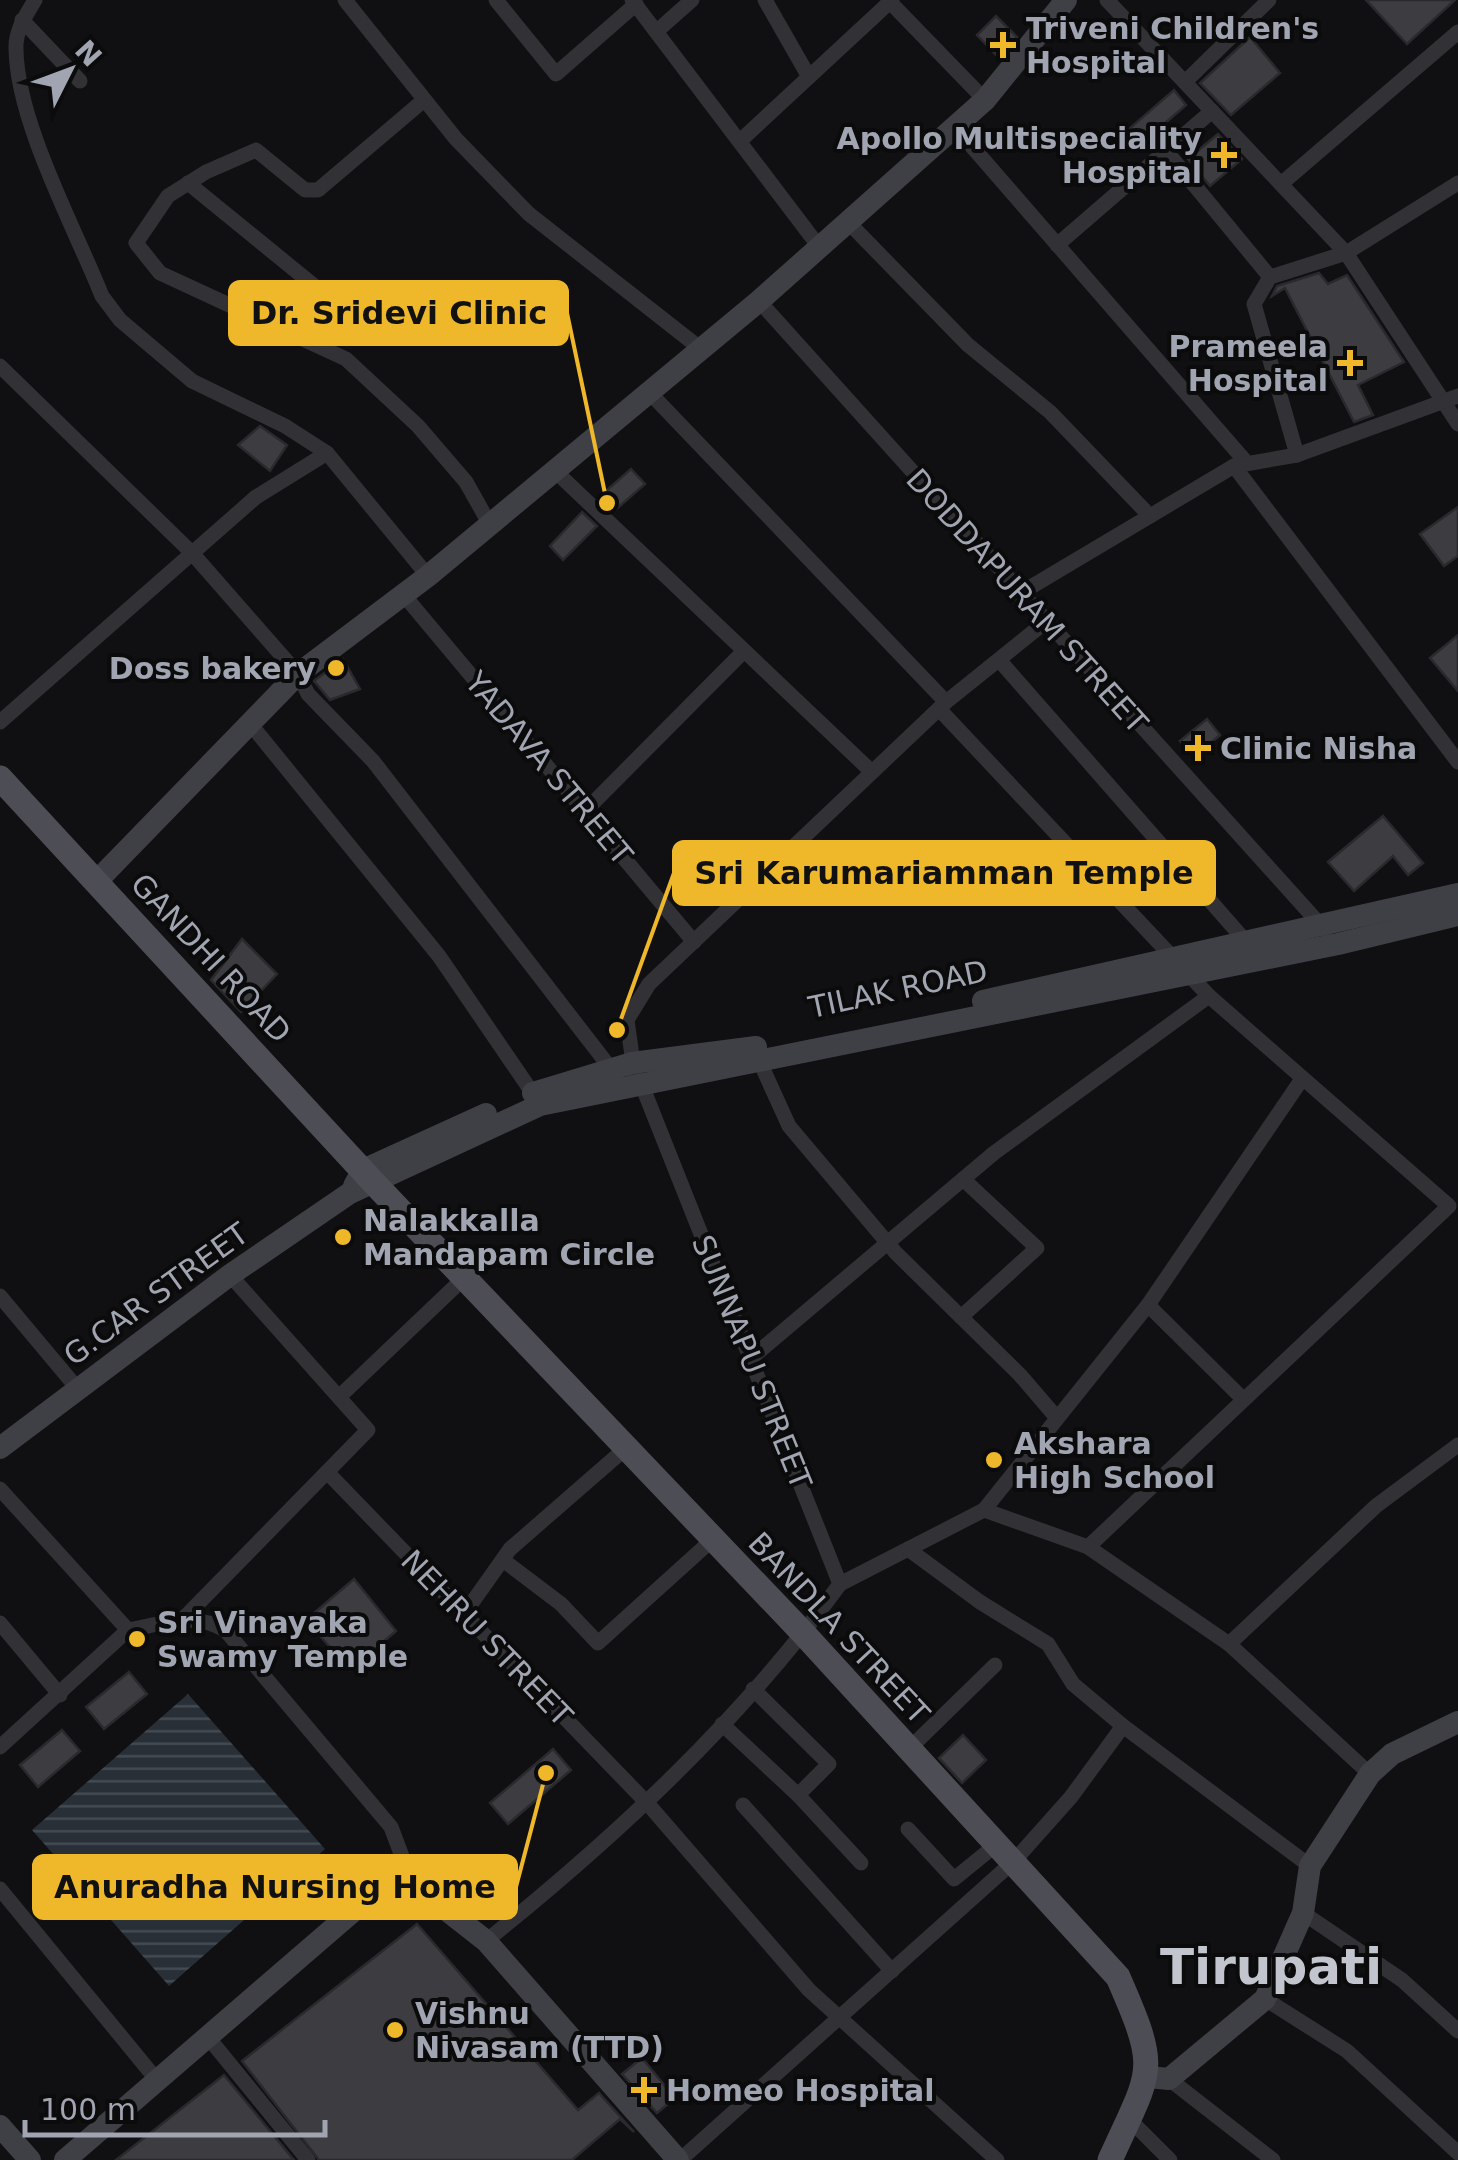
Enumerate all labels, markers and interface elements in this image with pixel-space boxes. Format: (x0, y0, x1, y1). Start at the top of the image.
place label: Triveni Children's Hospital (1026, 11, 1319, 80)
north arrow (20, 20, 120, 120)
marker: Triveni Children's Hospital (990, 32, 1016, 58)
text: N (68, 34, 108, 73)
place label: Apollo Multispeciality Hospital (837, 121, 1202, 190)
marker: Apollo Multispeciality Hospital (1211, 142, 1237, 168)
callout: Dr. Sridevi Clinic (230, 282, 567, 344)
text: Dr. Sridevi Clinic (251, 294, 547, 332)
place label: Prameela Hospital (1168, 329, 1328, 398)
marker: Prameela Hospital (1337, 350, 1363, 376)
street label: DODDAPURAM STREET (899, 462, 1155, 741)
place label: Doss bakery (109, 651, 316, 686)
marker: Doss bakery (325, 657, 347, 679)
street label: YADAVA STREET (458, 664, 640, 872)
place label: Clinic Nisha (1220, 731, 1417, 766)
marker: Clinic Nisha (1185, 735, 1211, 761)
callout: Sri Karumariamman Temple (674, 842, 1214, 904)
text: Sri Karumariamman Temple (694, 854, 1194, 892)
street label: GANDHI ROAD (124, 866, 298, 1050)
street label: TILAK ROAD (804, 953, 991, 1025)
place label: Nalakkalla Mandapam Circle (363, 1203, 655, 1272)
street label: G.CAR STREET (57, 1215, 255, 1373)
marker: Nalakkalla Mandapam Circle (332, 1226, 354, 1248)
street label: SUNNAPU STREET (685, 1230, 819, 1495)
place label: Akshara High School (1014, 1426, 1215, 1495)
marker: Akshara High School (983, 1449, 1005, 1471)
street label: BANDLA STREET (741, 1525, 937, 1731)
street label: NEHRU STREET (394, 1543, 580, 1734)
place label: Sri Vinayaka Swamy Temple (157, 1605, 408, 1674)
marker: Sri Vinayaka Swamy Temple (126, 1628, 148, 1650)
callout: Anuradha Nursing Home (34, 1856, 516, 1918)
text: Anuradha Nursing Home (54, 1868, 496, 1906)
district label: Tirupati (1160, 1938, 1382, 1996)
place label: Vishnu Nivasam (TTD) (415, 1996, 664, 2065)
marker: Vishnu Nivasam (TTD) (384, 2019, 406, 2041)
place label: Homeo Hospital (666, 2073, 935, 2108)
scale bar (25, 2075, 325, 2137)
marker: Homeo Hospital (631, 2077, 657, 2103)
text: 100 m (40, 2092, 136, 2127)

